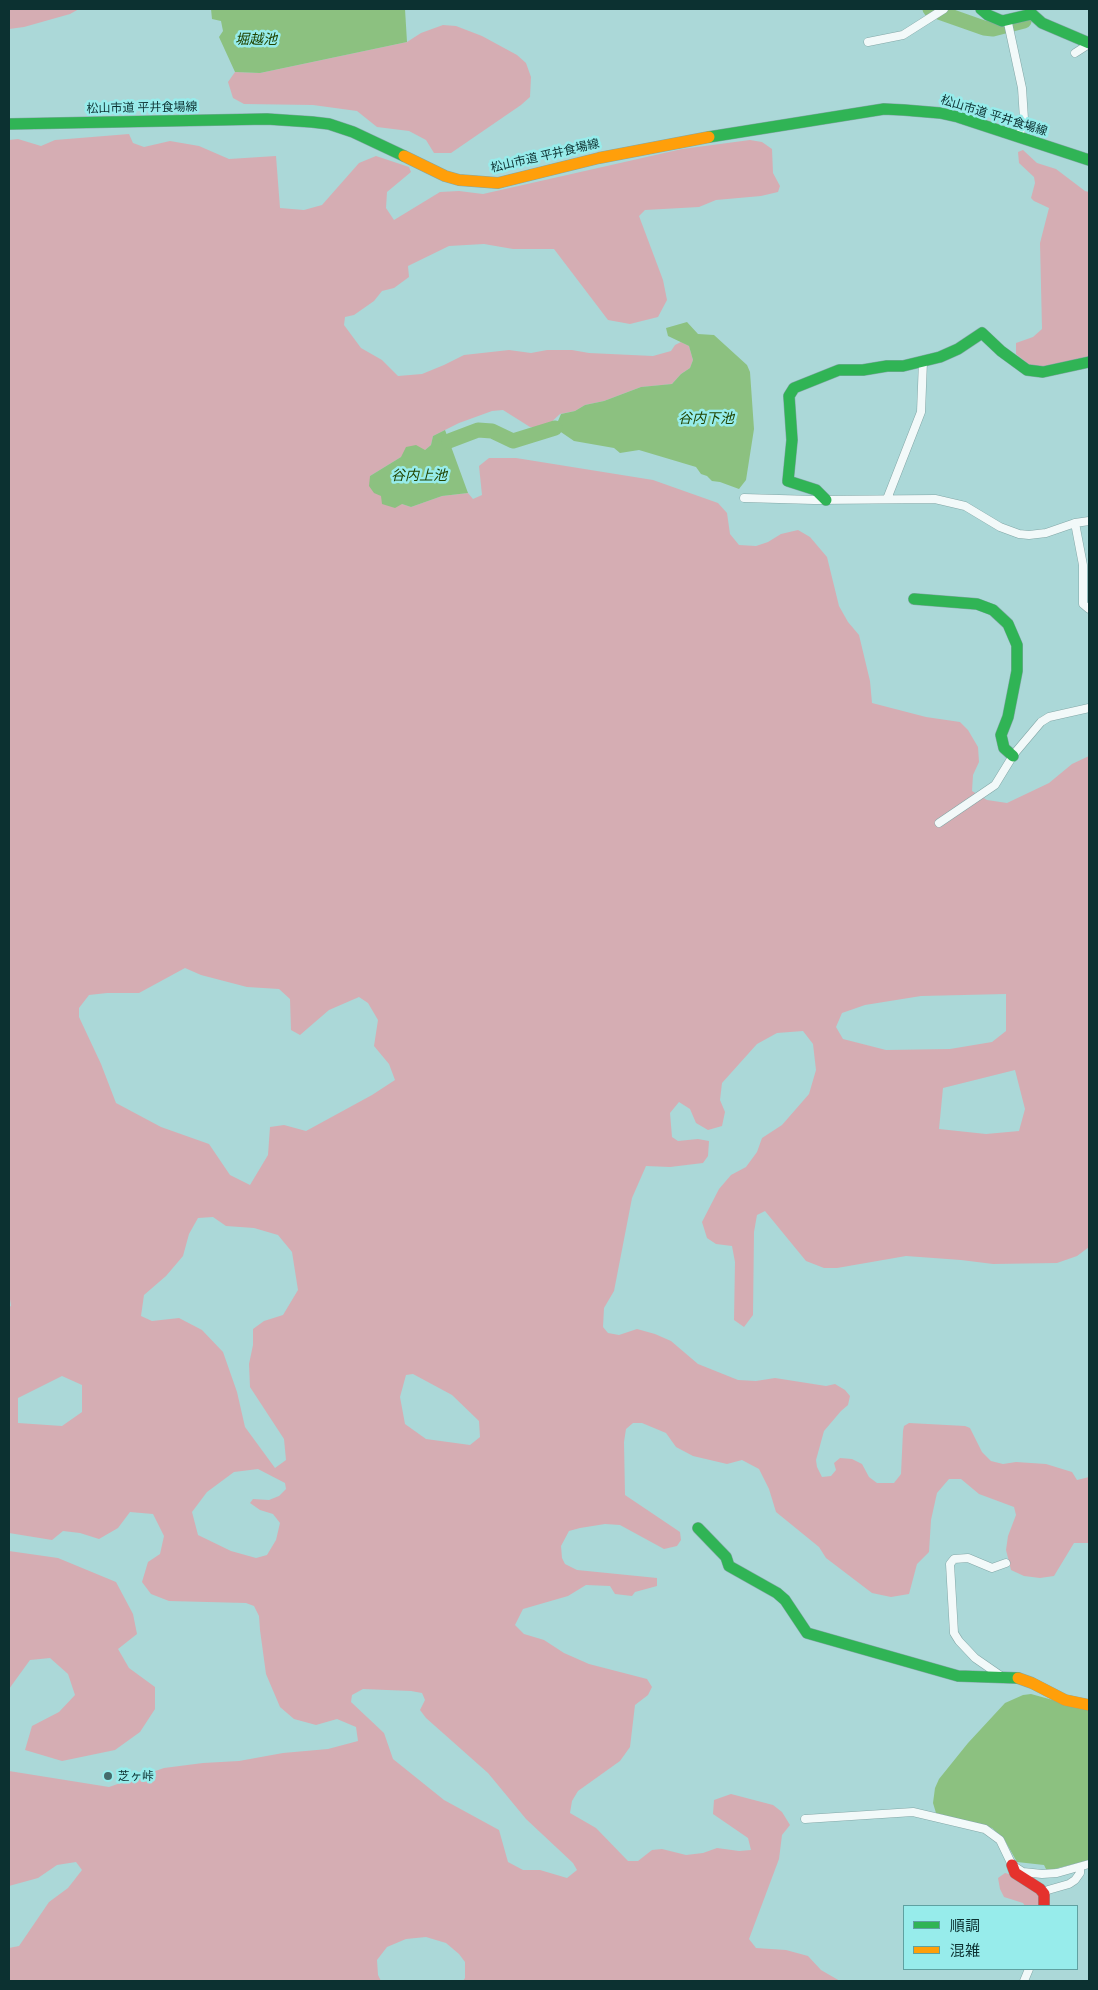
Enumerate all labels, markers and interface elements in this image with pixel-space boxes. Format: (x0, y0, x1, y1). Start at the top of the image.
water label: 堀越池 (235, 32, 277, 48)
street label: 松山市道 平井食場線 (939, 93, 1049, 139)
street label: 松山市道 平井食場線 (86, 100, 198, 116)
street label: 松山市道 平井食場線 (489, 136, 601, 176)
water label: 谷内下池 (678, 411, 734, 427)
water label: 谷内上池 (391, 468, 447, 484)
place label: 芝ヶ峠 (118, 1769, 154, 1783)
marker: 芝ヶ峠 (102, 1770, 114, 1782)
legend (903, 1905, 1078, 1970)
text: 順調 (950, 1917, 980, 1935)
text: 混雑 (950, 1942, 980, 1960)

